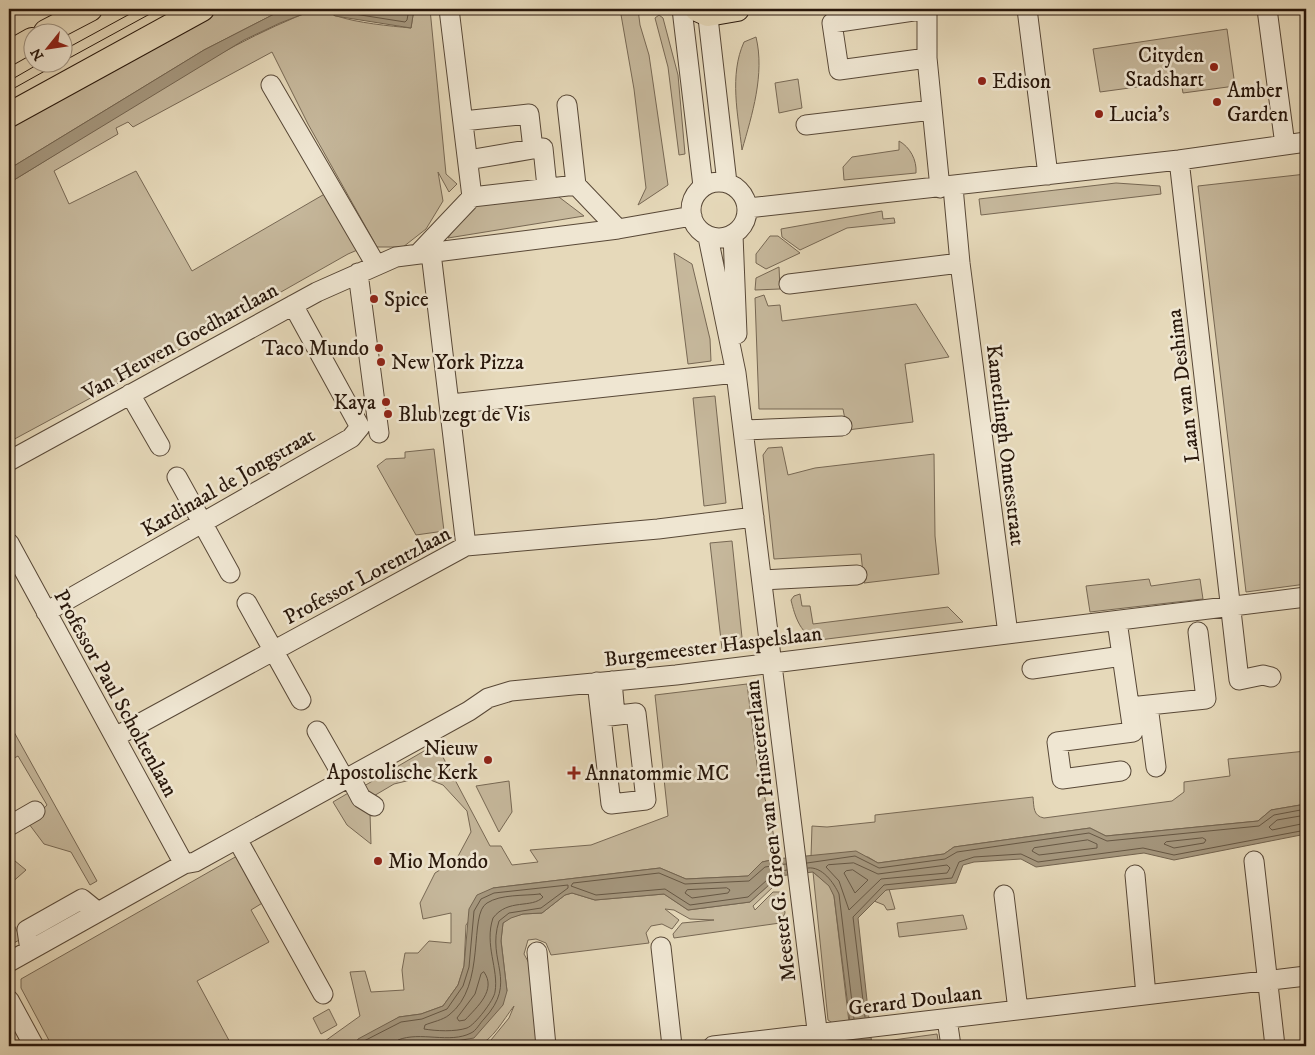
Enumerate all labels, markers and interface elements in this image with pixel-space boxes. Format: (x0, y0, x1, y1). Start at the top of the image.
north arrow (22, 22, 72, 72)
place label: Cityden Stadshart (1125, 43, 1204, 93)
text: N (27, 44, 48, 63)
marker: Cityden Stadshart (1208, 61, 1220, 73)
place label: Edison (992, 69, 1051, 95)
marker: Edison (976, 75, 988, 87)
place label: Amber Garden (1227, 78, 1289, 128)
marker: Amber Garden (1211, 96, 1223, 108)
place label: Lucia's (1109, 102, 1170, 128)
marker: Lucia's (1093, 108, 1105, 120)
street label: Van Heuven Goedhartlaan (77, 277, 283, 407)
place label: Spice (384, 287, 429, 313)
marker: Spice (368, 293, 380, 305)
street label: Laan van Deshima (1162, 308, 1206, 464)
place label: Taco Mundo (262, 336, 369, 362)
marker: Taco Mundo (373, 342, 385, 354)
street label: Kamerlingh Onnesstraat (980, 343, 1030, 548)
place label: New York Pizza (391, 350, 524, 376)
marker: New York Pizza (375, 356, 387, 368)
place label: Kaya (334, 390, 376, 416)
marker: Kaya (380, 396, 392, 408)
place label: Blub zegt de Vis (398, 402, 530, 428)
marker: Blub zegt de Vis (382, 408, 394, 420)
street label: Kardinaal de Jongstraat (137, 422, 320, 543)
street label: Professor Lorentzlaan (279, 521, 456, 631)
street label: Professor Paul Scholtenlaan (47, 585, 183, 802)
street label: Burgemeester Haspelslaan (603, 621, 824, 673)
street label: Meester G. Groen van Prinstererlaan (740, 679, 802, 983)
place label: Nieuw Apostolische Kerk (327, 736, 479, 786)
marker: Nieuw Apostolische Kerk (482, 754, 494, 766)
place label: Annatommie MC (585, 761, 729, 787)
marker: Annatommie MC (567, 766, 581, 780)
place label: Mio Mondo (388, 849, 488, 875)
marker: Mio Mondo (372, 855, 384, 867)
street label: Gerard Doulaan (847, 980, 983, 1022)

